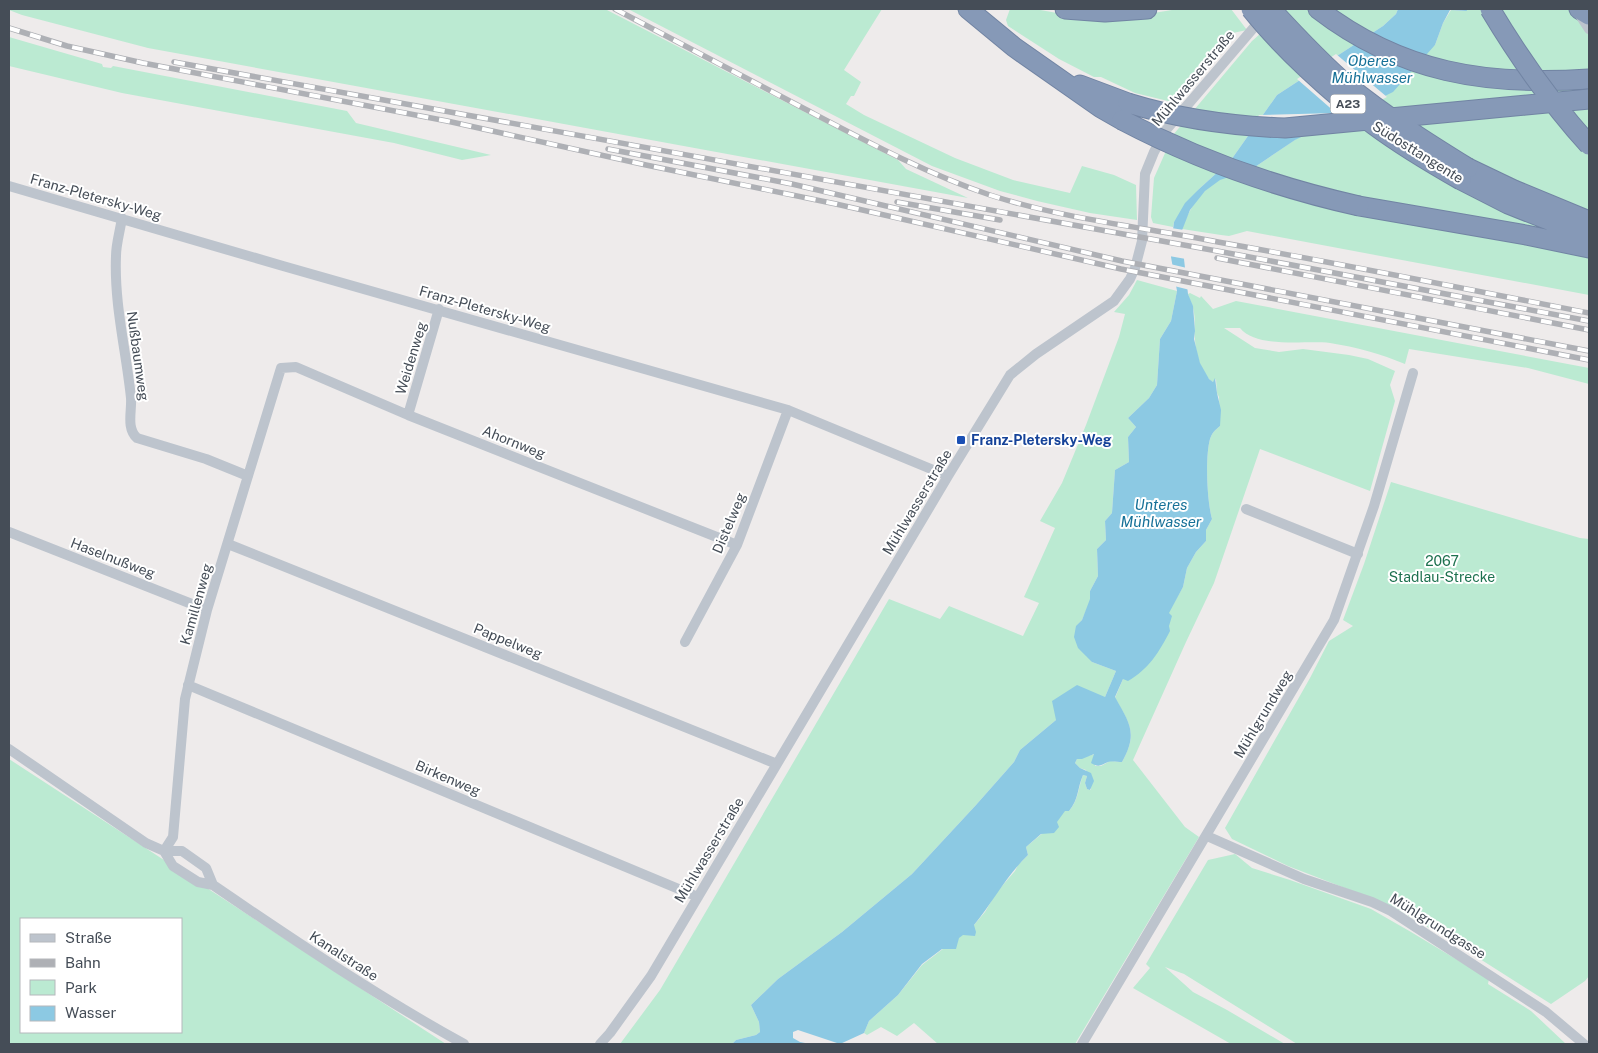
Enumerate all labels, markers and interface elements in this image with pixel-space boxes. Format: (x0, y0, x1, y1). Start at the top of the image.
street label: Mühlwasserstraße (1148, 27, 1238, 129)
water label: Oberes Mühlwasser (1331, 52, 1413, 86)
road number: A23 (1330, 95, 1366, 114)
street label: Südosttangente (1370, 118, 1466, 186)
street label: Franz-Pletersky-Weg (28, 171, 164, 224)
street label: Franz-Pletersky-Weg (417, 283, 553, 336)
street label: Nußbaumweg (124, 310, 152, 402)
street label: Weidenweg (392, 319, 430, 396)
street label: Ahornweg (480, 422, 548, 462)
place label: Franz-Pletersky-Weg (971, 432, 1112, 448)
marker: Franz-Pletersky-Weg (955, 434, 967, 446)
street label: Mühlwasserstraße (879, 446, 955, 558)
street label: Distelweg (709, 490, 749, 556)
water label: Unteres Mühlwasser (1120, 496, 1202, 530)
street label: Haselnußweg (68, 535, 158, 582)
park label: 2067 Stadlau-Strecke (1389, 553, 1495, 585)
street label: Kamillenweg (177, 561, 215, 647)
street label: Pappelweg (471, 620, 545, 662)
street label: Mühlgrundweg (1231, 667, 1296, 761)
street label: Birkenweg (413, 757, 483, 799)
street label: Mühlwasserstraße (671, 794, 747, 906)
street label: Mühlgrundgasse (1387, 890, 1489, 962)
legend (20, 918, 182, 1033)
street label: Kanalstraße (307, 928, 381, 984)
text: Straße (65, 929, 112, 946)
text: Bahn (65, 954, 101, 971)
text: Park (65, 979, 97, 996)
text: Wasser (65, 1004, 117, 1021)

